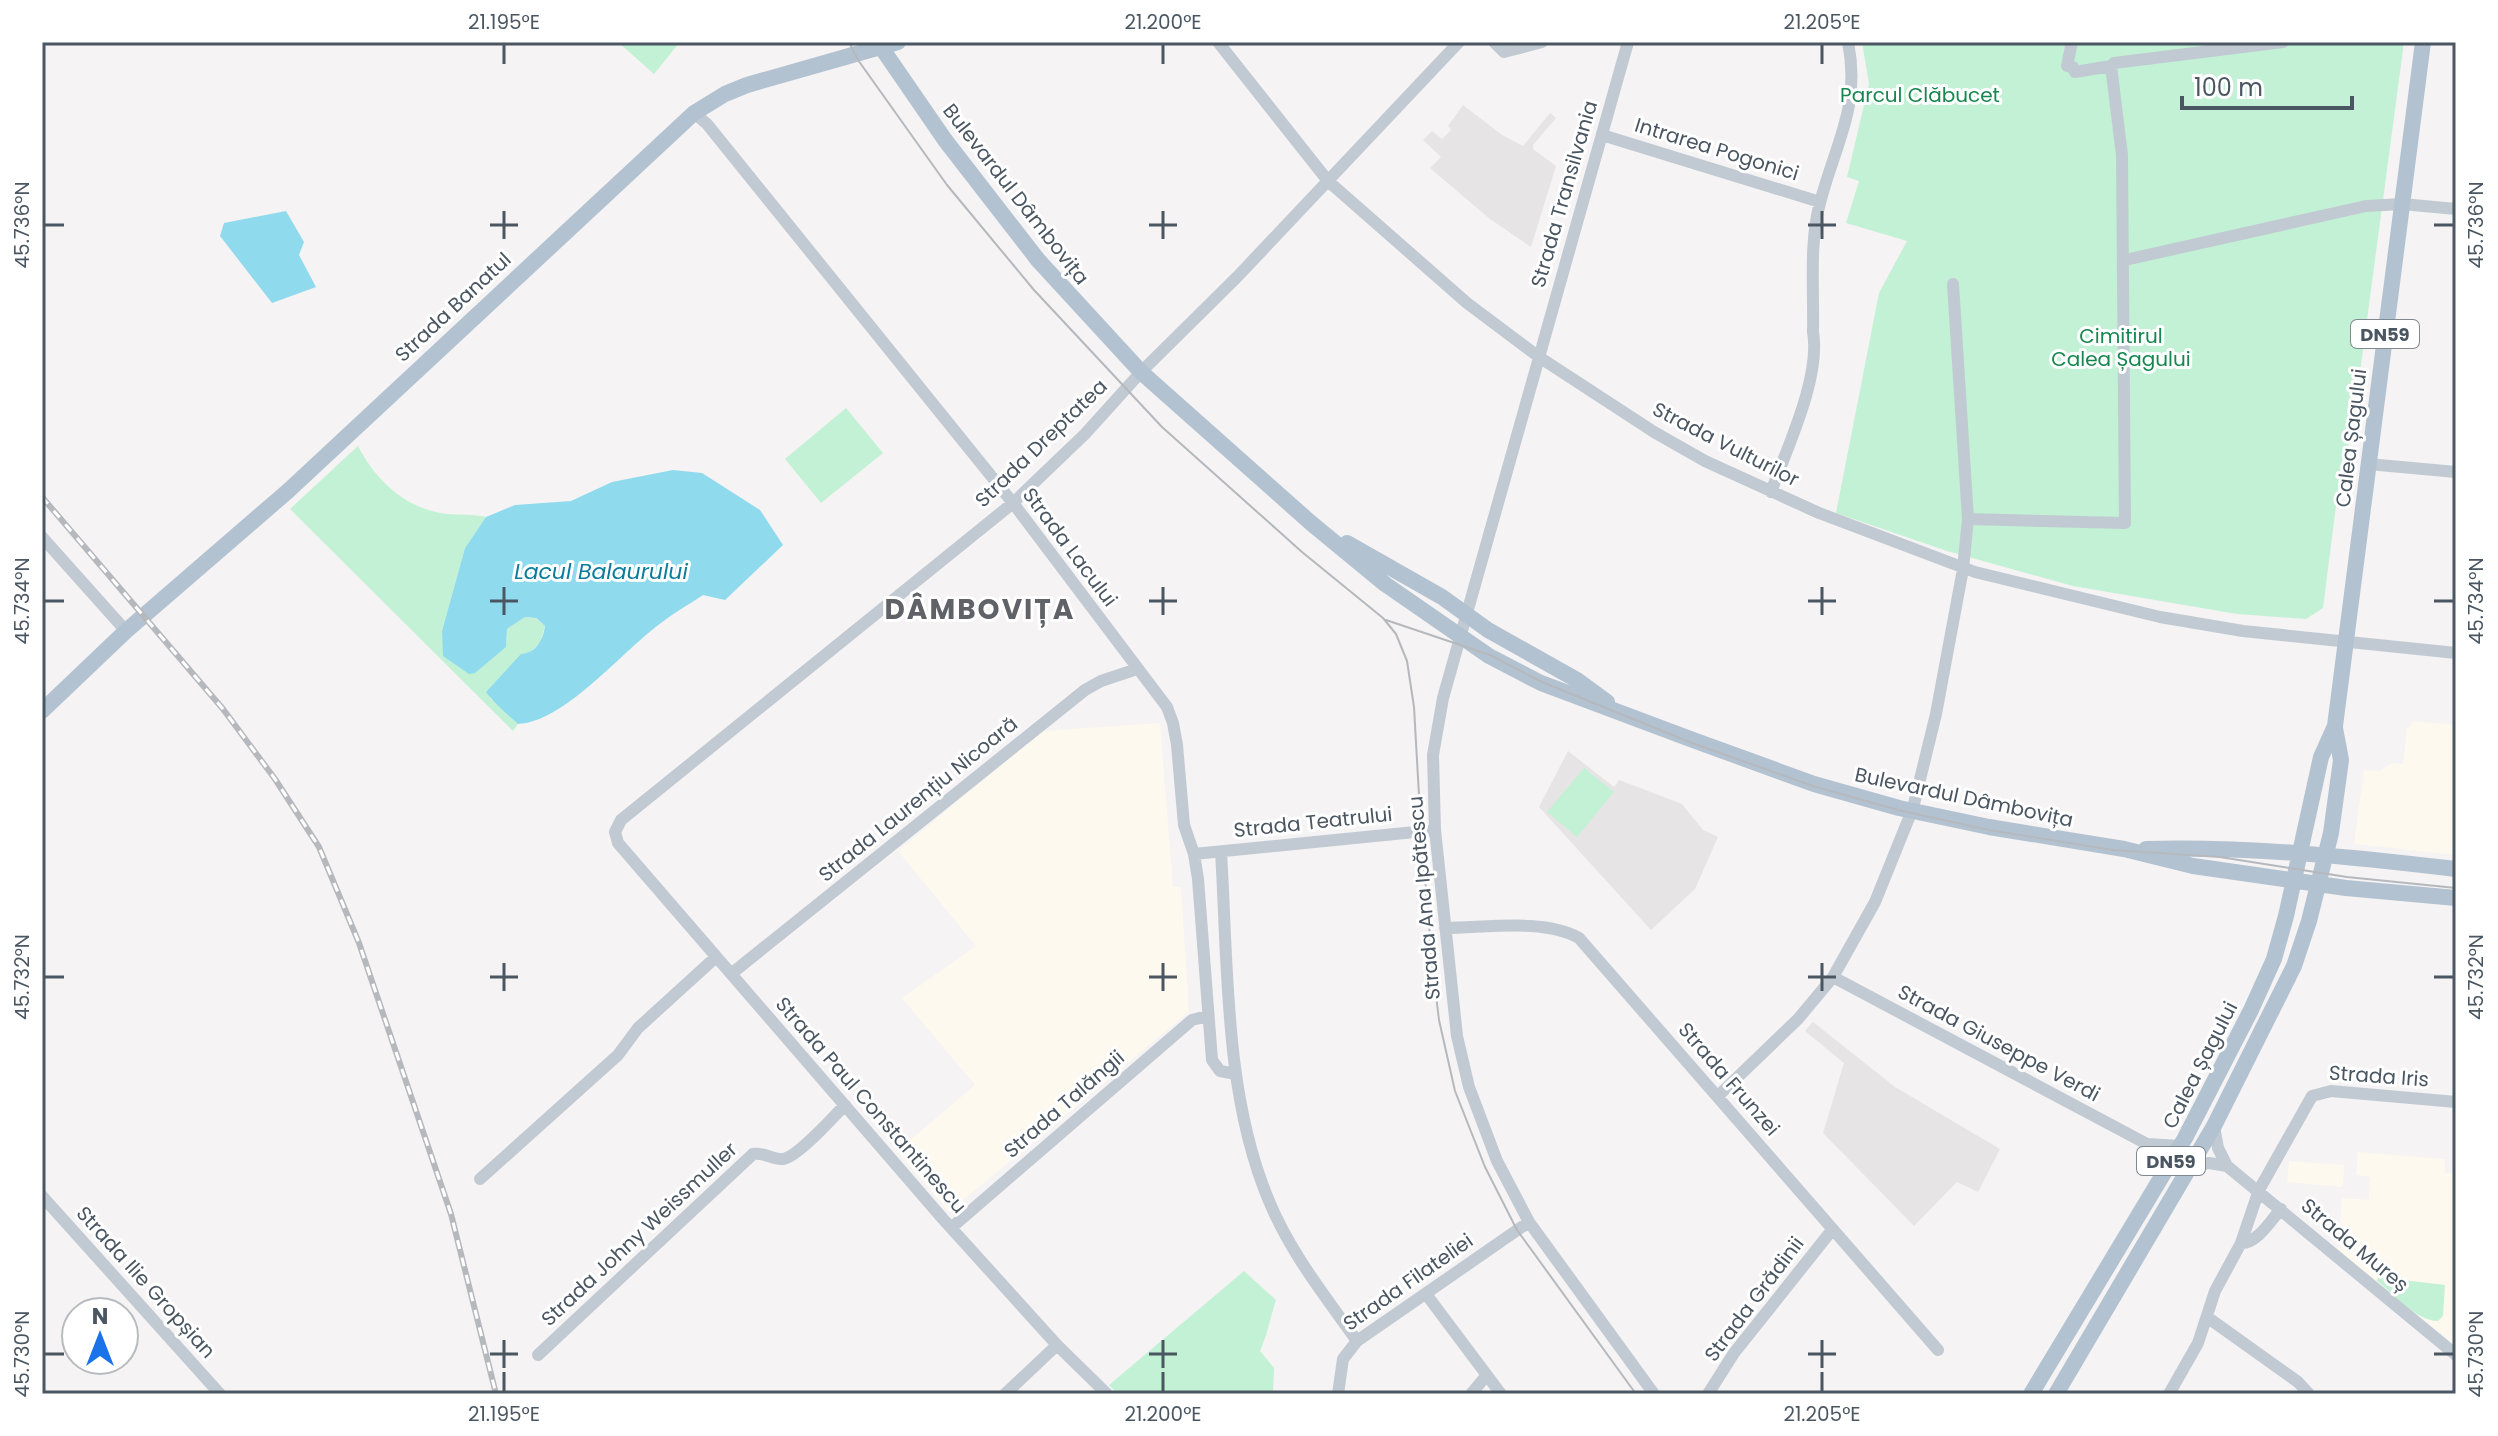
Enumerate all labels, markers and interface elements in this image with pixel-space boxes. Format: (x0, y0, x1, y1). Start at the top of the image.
text: 21.195°E (468, 8, 540, 36)
text: 21.200°E (1124, 8, 1202, 36)
text: 21.205°E (1783, 8, 1861, 36)
scale bar (2182, 60, 2352, 110)
text: 100 m (2194, 71, 2263, 104)
park label: Parcul Clăbucet (1840, 81, 2000, 109)
street label: Strada Transilvania (1524, 97, 1604, 291)
street label: Bulevardul Dâmbovița (936, 98, 1096, 290)
street label: Intrarea Pogonici (1632, 111, 1802, 187)
text: 45.736°N (8, 182, 36, 269)
text: 45.736°N (2462, 182, 2490, 269)
street label: Strada Banatul (389, 246, 517, 368)
road number: DN59 (2351, 320, 2419, 348)
park label: Cimitirul Calea Șagului (2051, 322, 2191, 373)
street label: Calea Șagului (2329, 367, 2373, 509)
street label: Strada Dreptatea (969, 373, 1113, 513)
street label: Strada Vulturilor (1648, 395, 1804, 493)
street label: Strada Lacului (1016, 482, 1124, 612)
water label: Lacul Balaurului (514, 556, 688, 587)
text: 45.734°N (8, 558, 36, 644)
text: 45.734°N (2462, 558, 2490, 644)
district label: DÂMBOVIȚA (884, 590, 1076, 629)
street label: Strada Laurențiu Nicoară (813, 710, 1023, 888)
street label: Bulevardul Dâmbovița (1852, 760, 2076, 834)
street label: Strada Ana Ipătescu (1401, 795, 1447, 1001)
street label: Strada Teatrului (1232, 800, 1394, 844)
text: 45.732°N (8, 934, 36, 1020)
text: 45.732°N (2462, 934, 2490, 1020)
street label: Strada Giuseppe Verdi (1893, 978, 2105, 1108)
street label: Strada Paul Constantinescu (769, 991, 973, 1219)
street label: Calea Șagului (2156, 997, 2244, 1133)
street label: Strada Frunzei (1672, 1016, 1786, 1142)
street label: Strada Talăngii (998, 1044, 1130, 1164)
street label: Strada Iris (2328, 1059, 2430, 1093)
street label: Strada Johny Weissmuller (535, 1136, 743, 1332)
road number: DN59 (2137, 1147, 2205, 1175)
street label: Strada Mureș (2295, 1192, 2415, 1298)
street label: Strada Ilie Gropșian (70, 1200, 222, 1364)
street label: Strada Filateliei (1337, 1227, 1479, 1337)
street label: Strada Grădinii (1698, 1231, 1810, 1367)
north arrow (60, 1296, 140, 1376)
text: N (92, 1301, 108, 1332)
text: 45.730°N (8, 1311, 36, 1397)
text: 45.730°N (2462, 1311, 2490, 1397)
text: 21.195°E (468, 1400, 540, 1428)
text: 21.200°E (1124, 1400, 1202, 1428)
text: 21.205°E (1783, 1400, 1861, 1428)

